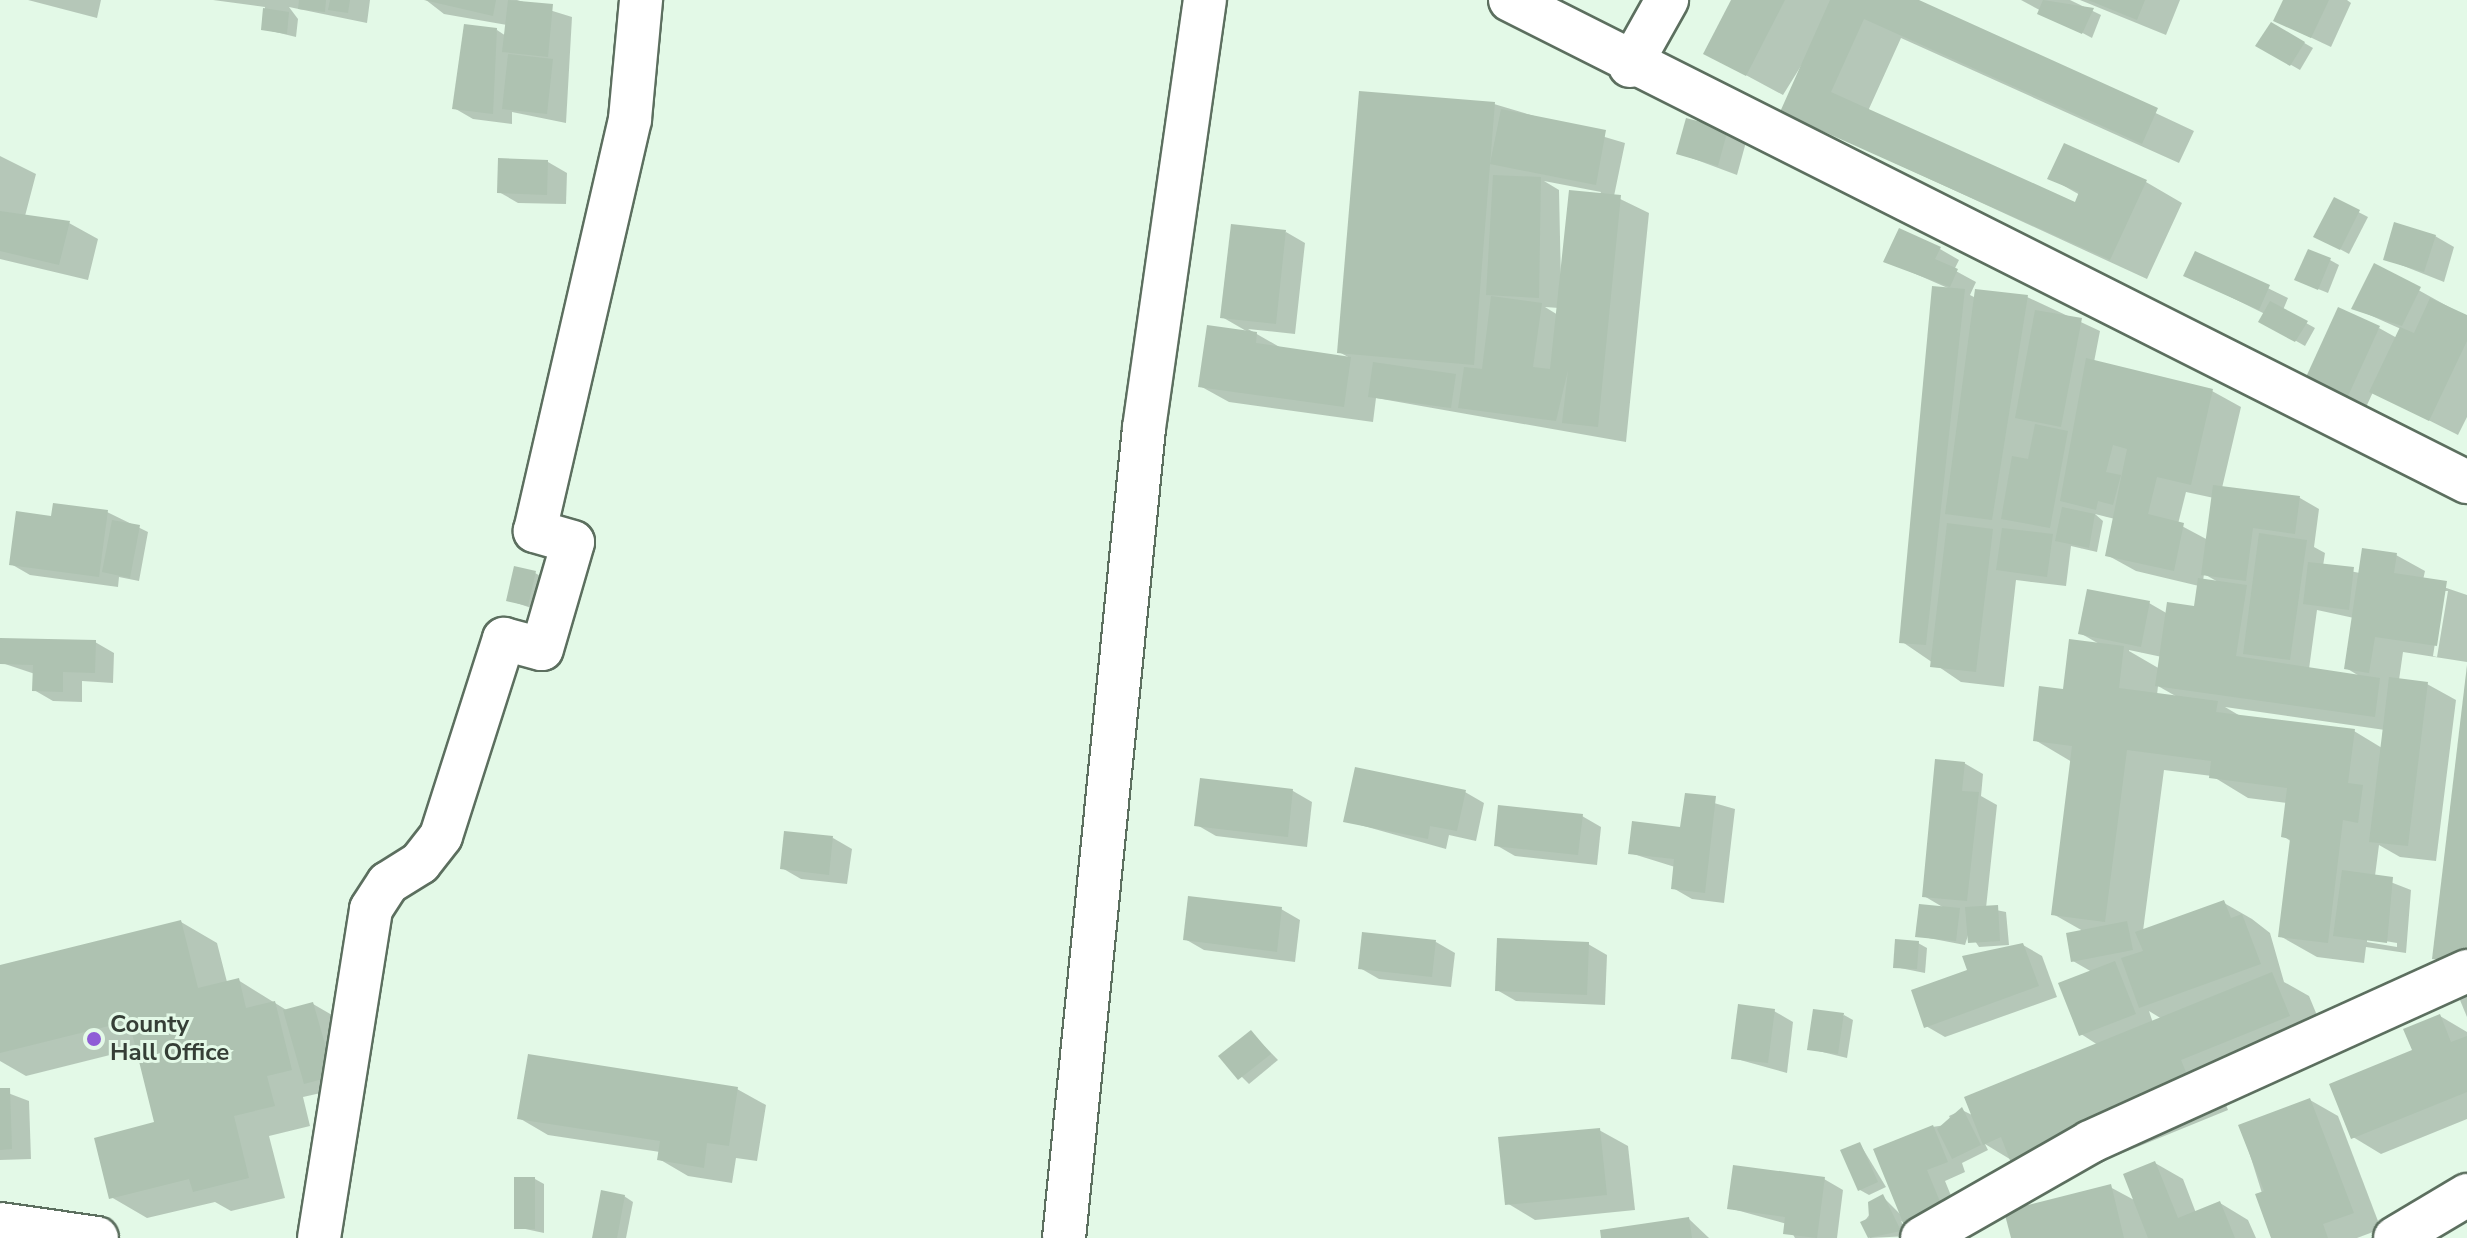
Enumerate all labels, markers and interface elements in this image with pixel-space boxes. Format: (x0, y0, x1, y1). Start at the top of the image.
place label: County Hall Office (110, 1011, 229, 1067)
marker: County Hall Office (85, 1030, 103, 1048)

